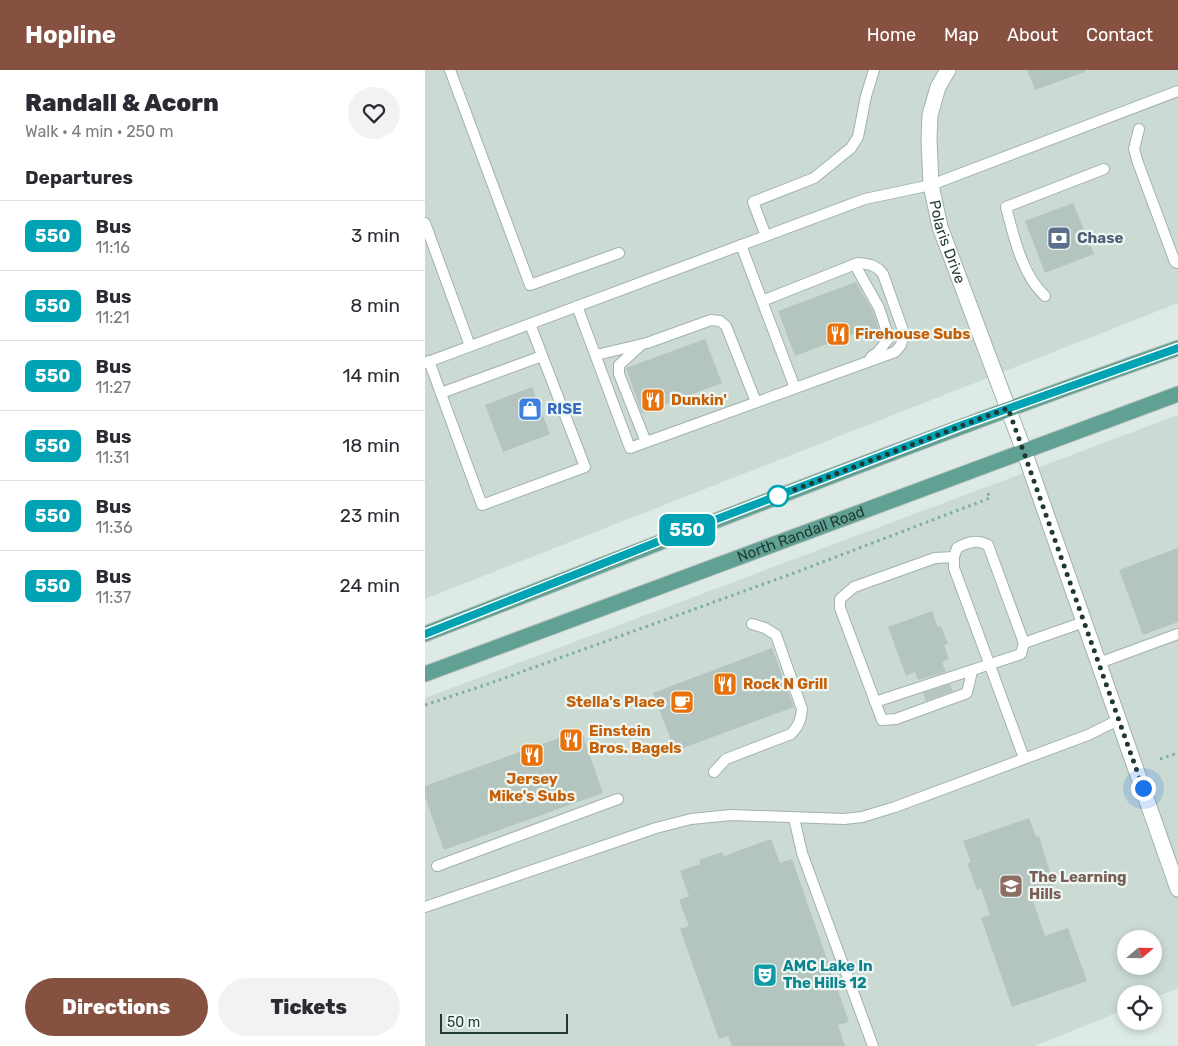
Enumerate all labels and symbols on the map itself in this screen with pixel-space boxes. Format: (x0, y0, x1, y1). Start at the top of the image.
street label: Polaris Drive (925, 198, 969, 286)
bank icon: Chase (1046, 225, 1072, 251)
place label: Chase (1077, 229, 1123, 247)
restaurant icon: Firehouse Subs (825, 321, 851, 347)
place label: Firehouse Subs (855, 325, 970, 343)
restaurant icon: Dunkin' (640, 387, 666, 413)
place label: Dunkin' (671, 391, 727, 409)
shop icon: RISE (517, 396, 543, 422)
place label: RISE (547, 400, 582, 418)
unlabelled marker (767, 485, 789, 507)
street label: North Randall Road (735, 502, 867, 566)
line badge: 550 (658, 514, 716, 546)
restaurant icon: Rock N Grill (712, 671, 738, 697)
place label: Rock N Grill (743, 675, 828, 693)
cafe icon: Stella's Place (669, 689, 695, 715)
place label: Stella's Place (566, 693, 665, 711)
place label: Einstein Bros. Bagels (589, 722, 682, 757)
restaurant icon: Einstein Bros. Bagels (558, 727, 584, 753)
restaurant icon: Jersey Mike's Subs (519, 742, 545, 768)
place label: Jersey Mike's Subs (489, 770, 575, 805)
your location (1131, 776, 1156, 801)
place label: The Learning Hills (1029, 868, 1127, 903)
school or university icon: The Learning Hills (998, 873, 1024, 899)
north arrow (1117, 930, 1163, 975)
place label: AMC Lake In The Hills 12 (783, 957, 873, 992)
theatre icon: AMC Lake In The Hills 12 (752, 962, 778, 988)
scale bar (440, 1011, 567, 1034)

